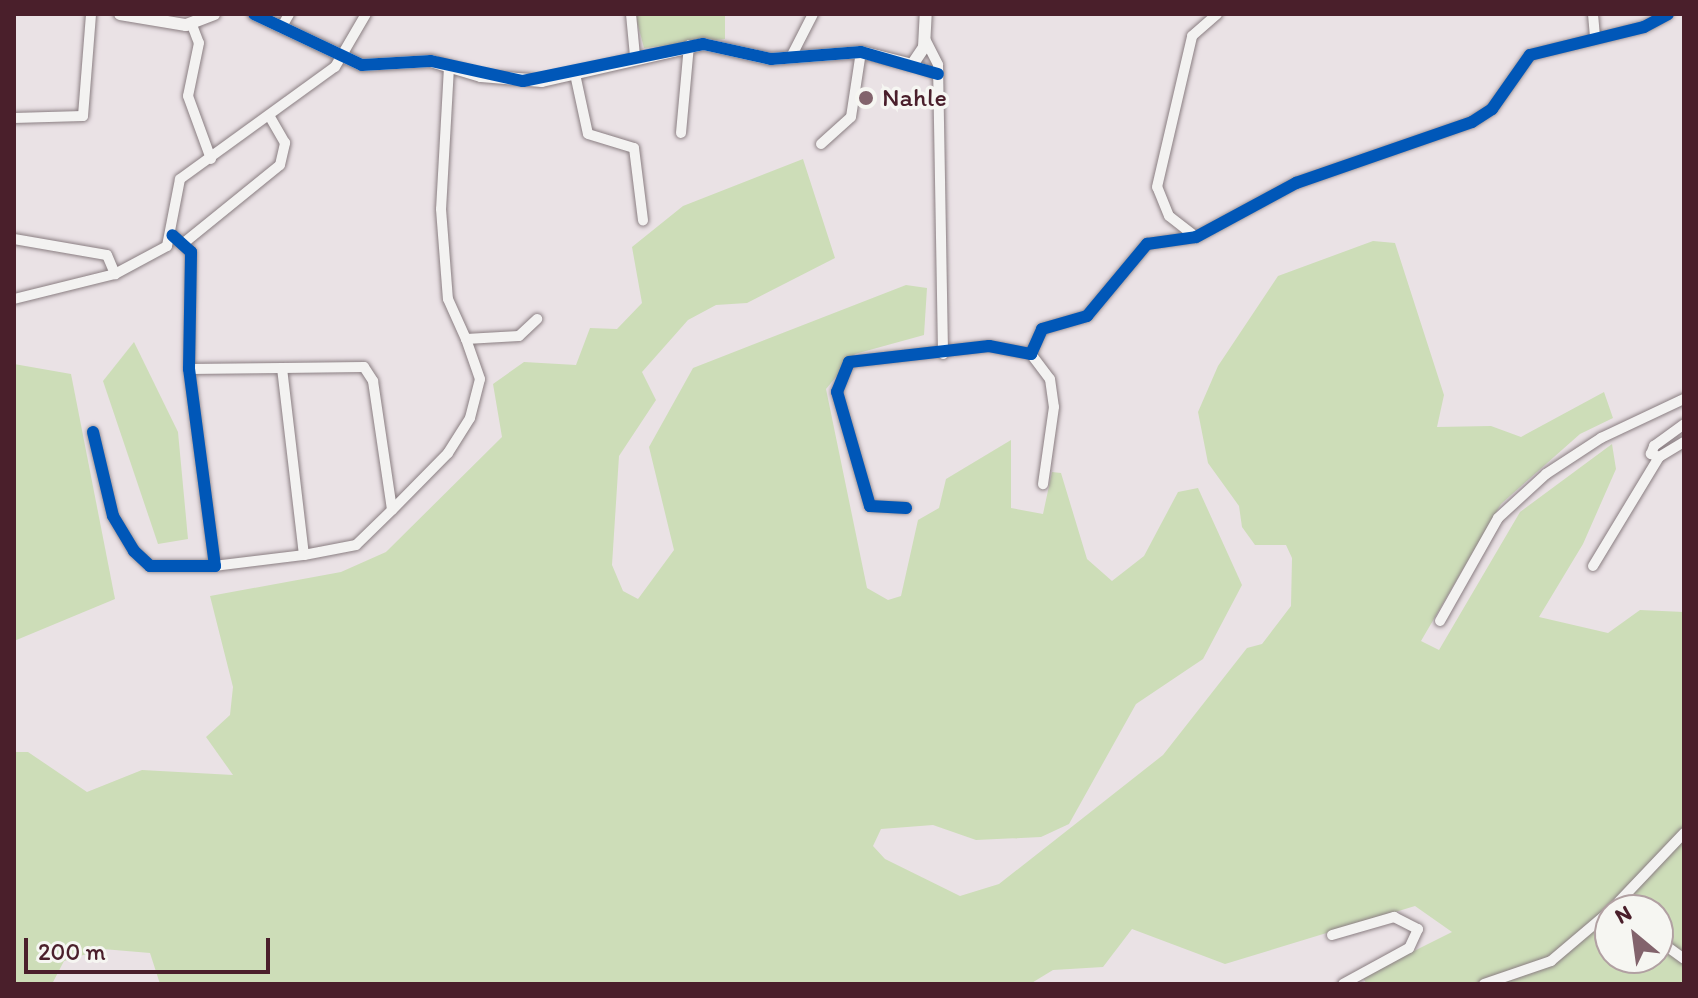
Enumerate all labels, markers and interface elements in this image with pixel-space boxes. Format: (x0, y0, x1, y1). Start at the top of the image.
place label: Nahle (882, 82, 947, 114)
marker: Nahle (857, 89, 875, 107)
north arrow (1594, 894, 1674, 974)
text: N (1610, 899, 1636, 930)
scale bar (28, 922, 274, 972)
text: 200 m (38, 937, 106, 966)

